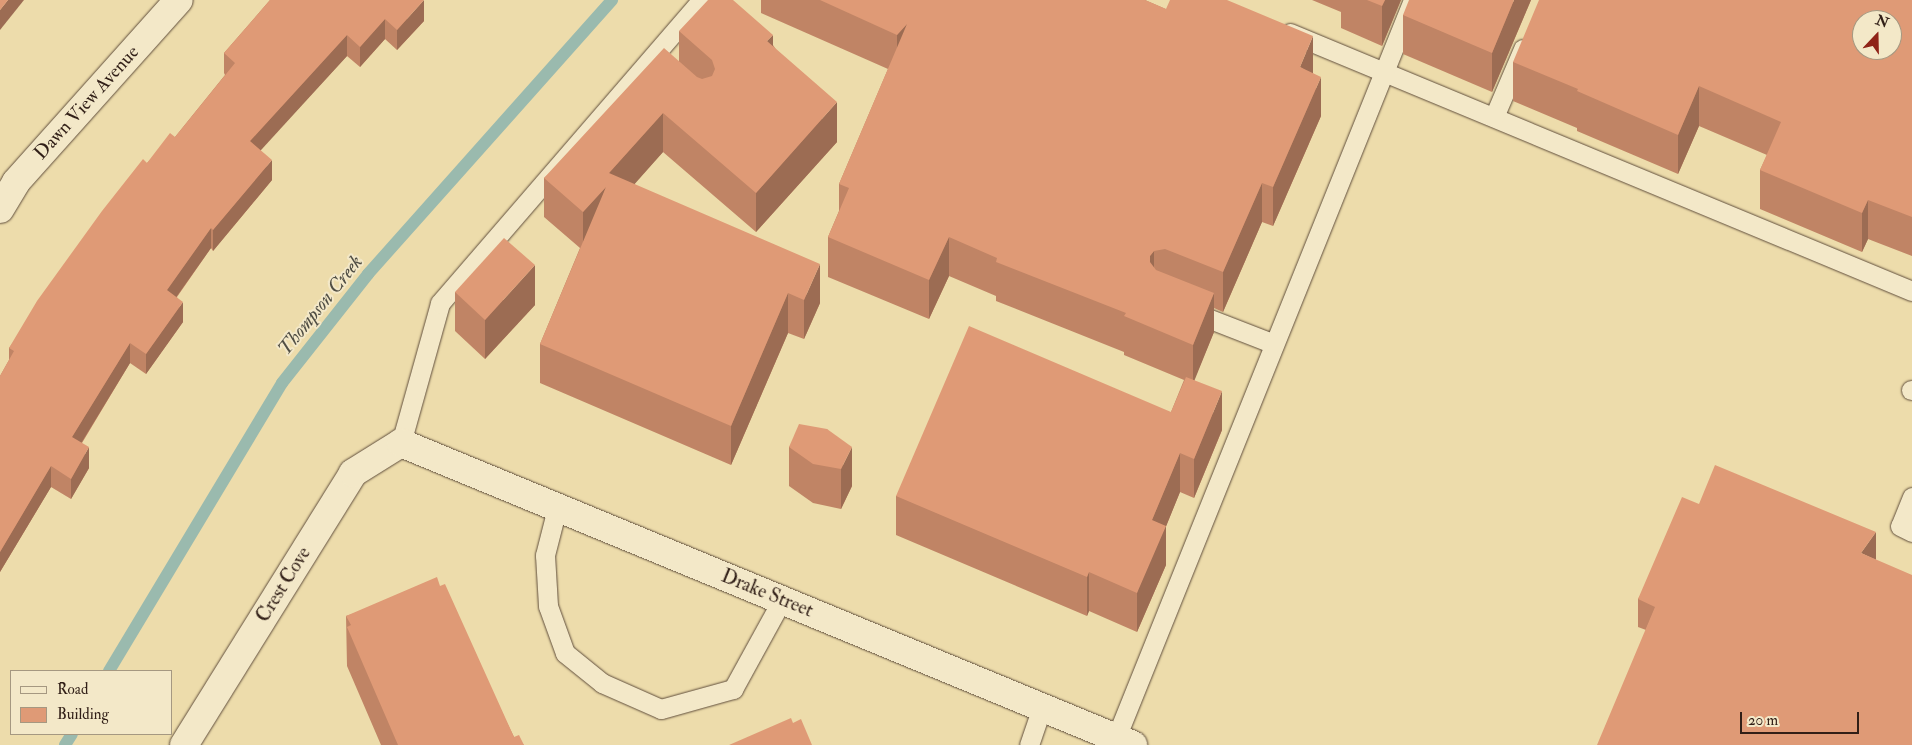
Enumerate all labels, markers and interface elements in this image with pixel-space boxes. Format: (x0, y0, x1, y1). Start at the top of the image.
north arrow (1852, 10, 1902, 60)
text: N (1873, 11, 1891, 32)
street label: Dawn View Avenue (30, 41, 144, 165)
water label: Thompson Creek (272, 250, 368, 360)
street label: Crest Cove (252, 543, 316, 627)
street label: Drake Street (718, 565, 816, 623)
legend (10, 670, 172, 735)
text: Road (57, 680, 88, 699)
scale bar (1742, 702, 1861, 734)
text: Building (57, 705, 109, 724)
text: 20 m (1748, 711, 1778, 730)

